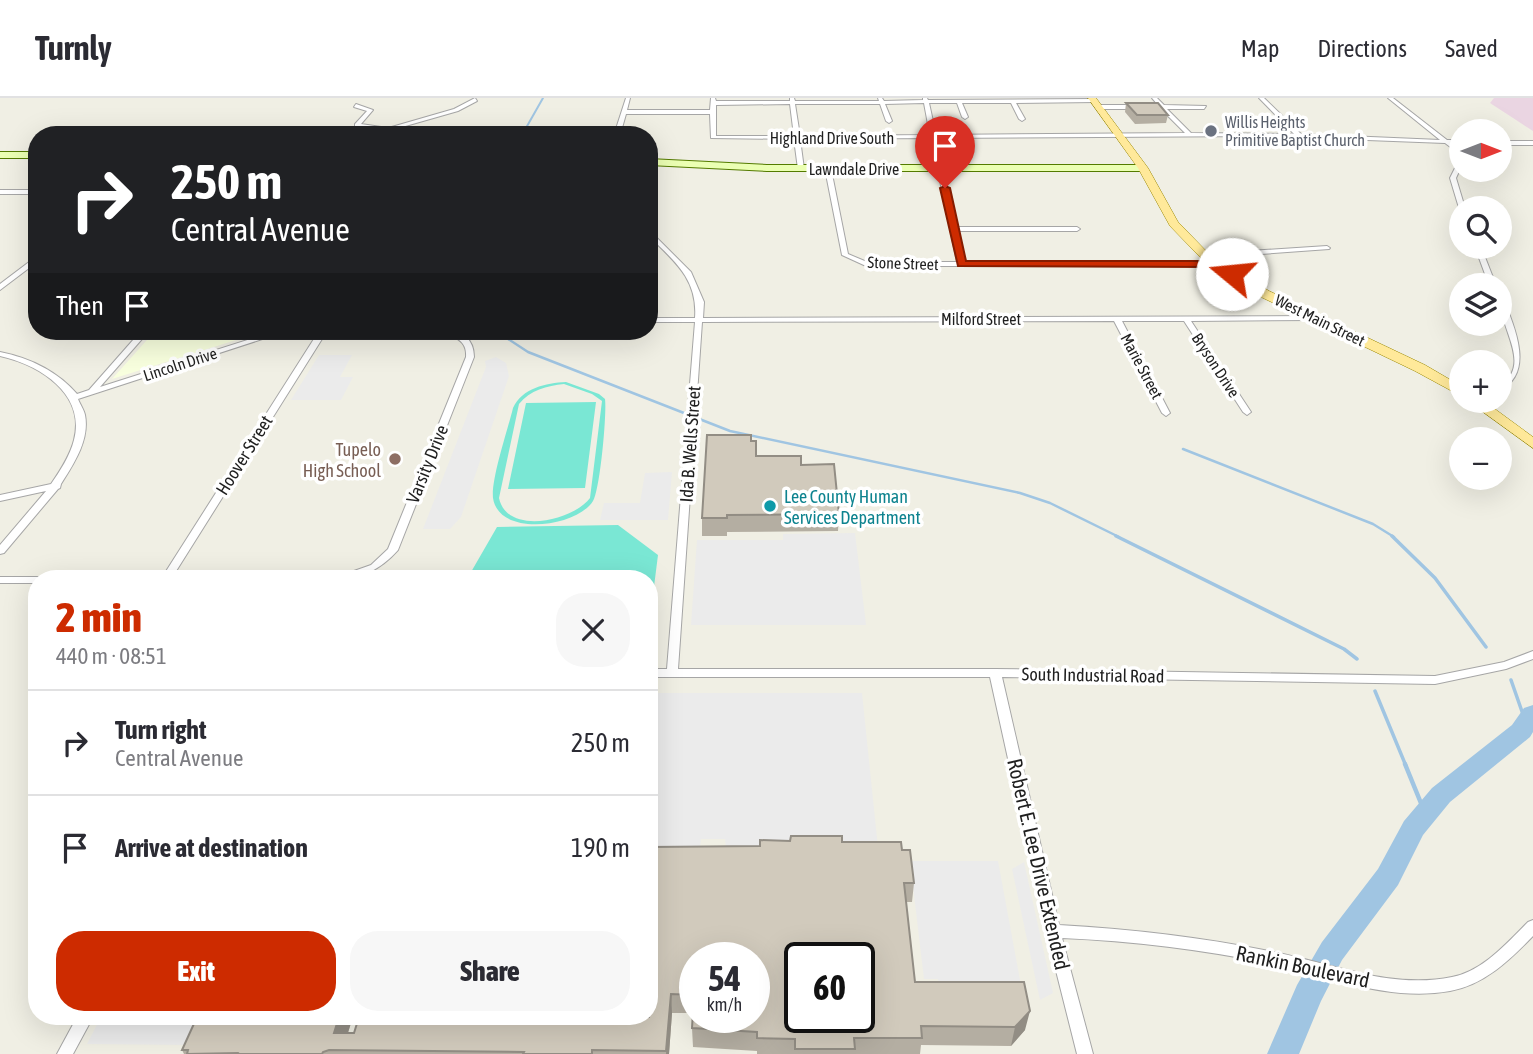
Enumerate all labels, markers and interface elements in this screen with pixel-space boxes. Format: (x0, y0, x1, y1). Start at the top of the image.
text: Turnly (35, 29, 112, 67)
text: Map (1241, 35, 1279, 62)
text: Directions (1317, 35, 1407, 62)
text: Saved (1445, 35, 1498, 62)
place label: Willis Heights Primitive Baptist Church (1225, 113, 1365, 150)
pin (915, 116, 975, 188)
north arrow (1449, 119, 1512, 182)
map controls (1449, 119, 1512, 490)
marker: Willis Heights Primitive Baptist Church (1203, 123, 1219, 139)
icon: arrive (926, 127, 964, 165)
street label: Highland Drive South (770, 129, 894, 148)
text: 250 m (171, 153, 282, 209)
icon: right (56, 154, 147, 245)
street label: Lawndale Drive (809, 160, 899, 178)
button: search (1449, 196, 1512, 259)
text: Central Avenue (171, 211, 350, 248)
position arrow (1195, 237, 1269, 311)
street label: Stone Street (867, 253, 939, 273)
button: layers (1449, 273, 1512, 336)
icon: arrive (118, 287, 156, 325)
street label: West Main Street (1272, 290, 1368, 350)
text: Then (56, 291, 104, 321)
street label: Milford Street (941, 310, 1021, 328)
street label: Bryson Drive (1188, 329, 1243, 401)
street label: Marie Street (1117, 330, 1167, 402)
street label: Lincoln Drive (141, 344, 219, 384)
button: + (1449, 350, 1512, 413)
street label: Ida B. Wells Street (675, 385, 705, 503)
street label: Hoover Street (211, 411, 277, 499)
street label: Varsity Drive (402, 422, 452, 506)
button: − (1449, 427, 1512, 490)
place label: Tupelo High School (303, 439, 381, 481)
marker: Tupelo High School (387, 451, 403, 467)
place label: Lee County Human Services Department (784, 486, 921, 528)
marker: Lee County Human Services Department (762, 498, 778, 514)
text: 2 min (56, 593, 142, 641)
button: close (556, 593, 630, 667)
text: 440 m · 08:51 (56, 643, 167, 669)
street label: South Industrial Road (1022, 663, 1164, 687)
text: Turn right (115, 715, 206, 745)
icon: right (56, 724, 94, 762)
text: 250 m (571, 728, 630, 758)
text: Central Avenue (115, 745, 244, 771)
street label: Robert E. Lee Drive Extended (1003, 756, 1075, 972)
icon: arrive (56, 829, 94, 867)
text: Arrive at destination (115, 833, 308, 863)
text: 190 m (571, 833, 630, 863)
button: Exit (56, 931, 336, 1011)
button: Share (350, 931, 630, 1011)
street label: Rankin Boulevard (1234, 940, 1372, 992)
speed limit sign: 60 (784, 942, 875, 1033)
text: 54 (708, 958, 741, 998)
text: km/h (707, 994, 742, 1015)

